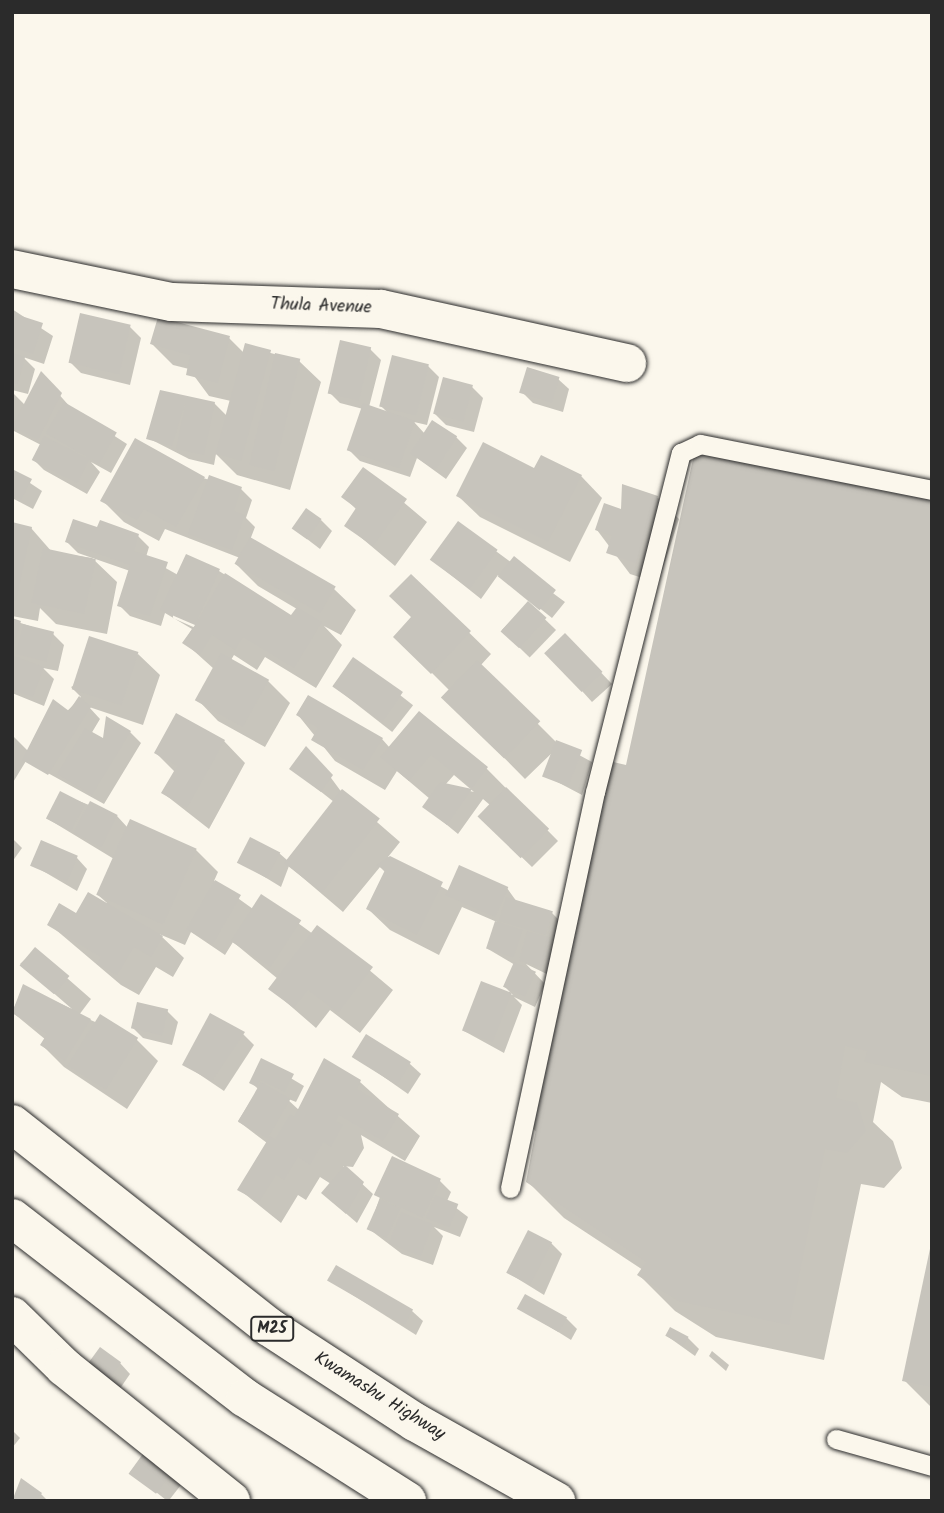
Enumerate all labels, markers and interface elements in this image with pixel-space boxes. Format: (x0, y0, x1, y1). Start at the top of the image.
street label: Thula Avenue (270, 294, 372, 320)
road number: M25 (249, 1316, 295, 1342)
street label: Kwamashu Highway (309, 1348, 449, 1446)

